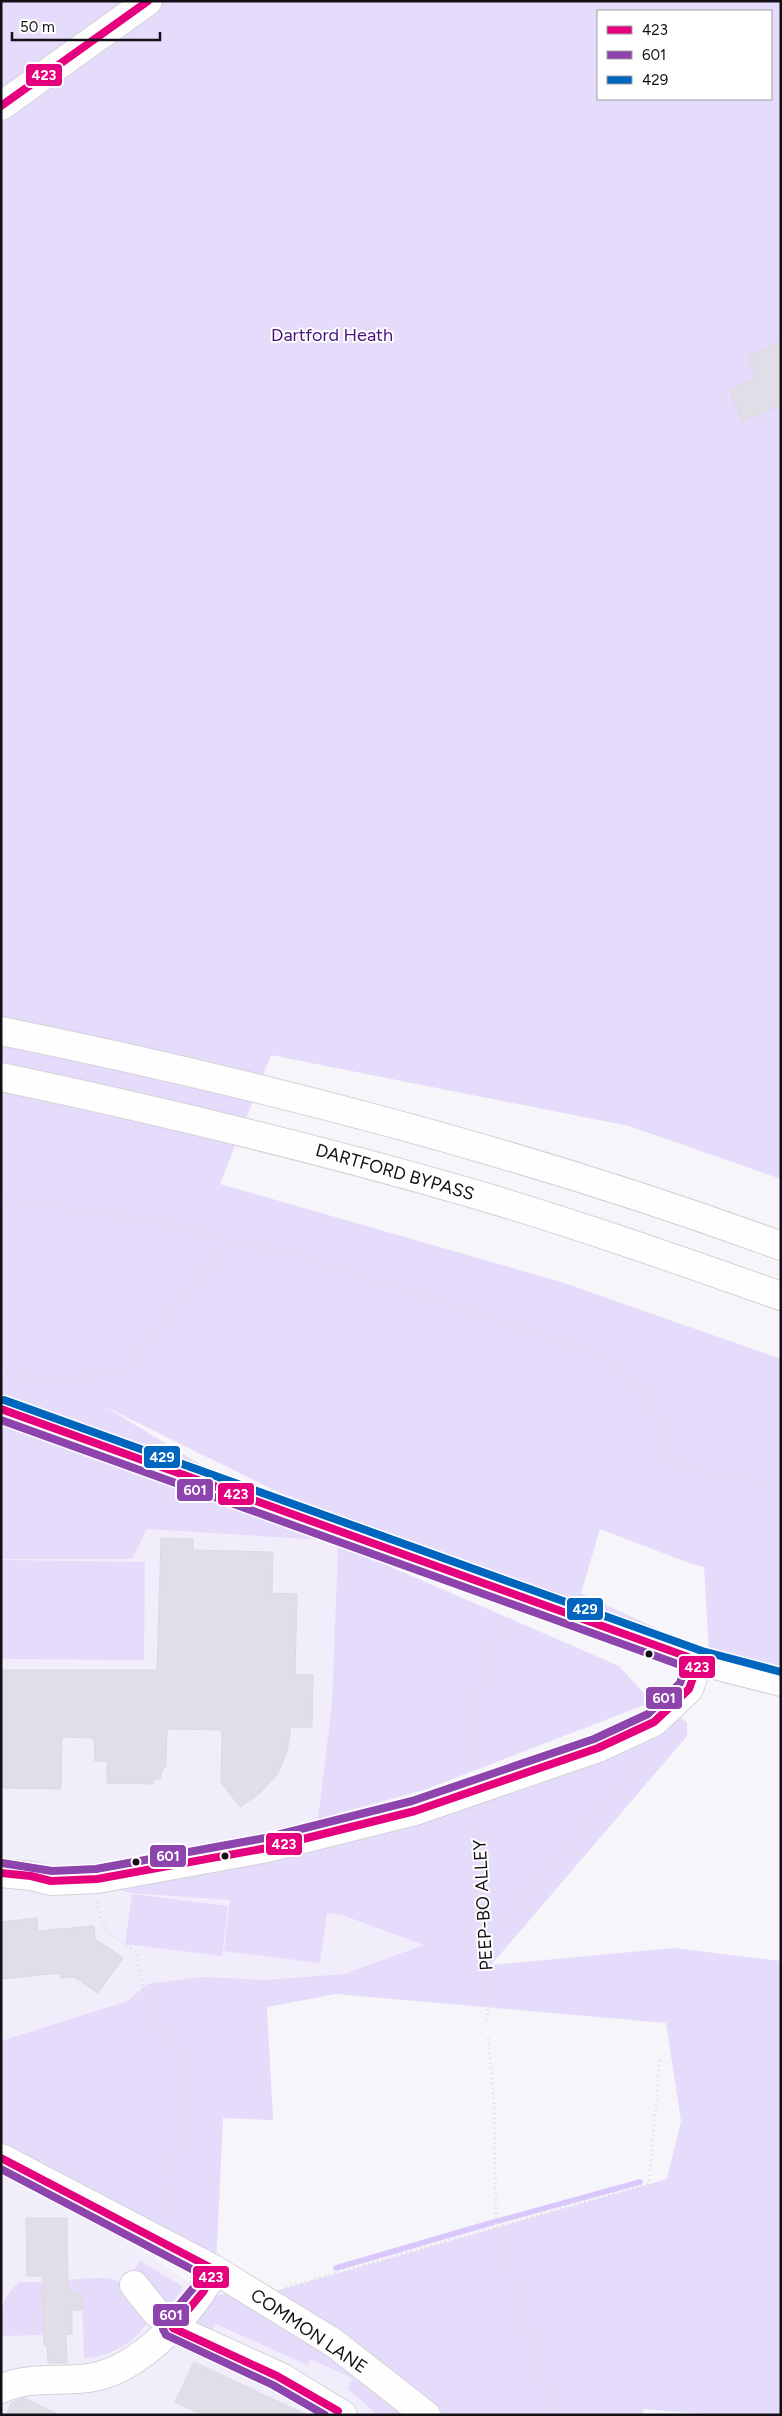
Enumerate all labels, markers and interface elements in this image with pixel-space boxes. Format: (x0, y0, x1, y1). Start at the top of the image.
scale bar (12, 10, 160, 42)
legend (597, 10, 772, 100)
text: 50 m (20, 18, 55, 36)
text: 423 (642, 21, 668, 39)
text: 601 (642, 46, 666, 64)
line badge: 423 (25, 63, 63, 87)
text: 423 (32, 67, 57, 84)
text: 429 (642, 71, 668, 89)
park label: Dartford Heath (271, 324, 393, 346)
street label: DARTFORD BYPASS (313, 1139, 477, 1205)
line badge: 429 (143, 1445, 181, 1469)
text: 429 (149, 1449, 175, 1466)
line badge: 601 (176, 1478, 214, 1502)
text: 601 (183, 1482, 207, 1499)
line badge: 423 (217, 1482, 255, 1506)
text: 423 (224, 1486, 249, 1503)
line badge: 429 (566, 1597, 604, 1621)
text: 429 (572, 1601, 598, 1618)
unlabelled marker (644, 1649, 654, 1659)
line badge: 423 (678, 1655, 716, 1679)
text: 423 (685, 1659, 710, 1676)
line badge: 601 (645, 1686, 683, 1710)
text: 601 (652, 1690, 676, 1707)
line badge: 423 (265, 1832, 303, 1856)
text: 423 (272, 1836, 297, 1853)
street label: PEEP-BO ALLEY (469, 1839, 497, 1971)
line badge: 601 (149, 1844, 187, 1868)
text: 601 (156, 1848, 180, 1865)
unlabelled marker (220, 1851, 230, 1861)
unlabelled marker (131, 1857, 141, 1867)
line badge: 423 (192, 2265, 230, 2289)
text: 423 (199, 2269, 224, 2286)
street label: COMMON LANE (247, 2284, 371, 2378)
line badge: 601 (152, 2303, 190, 2327)
text: 601 (159, 2307, 183, 2324)

